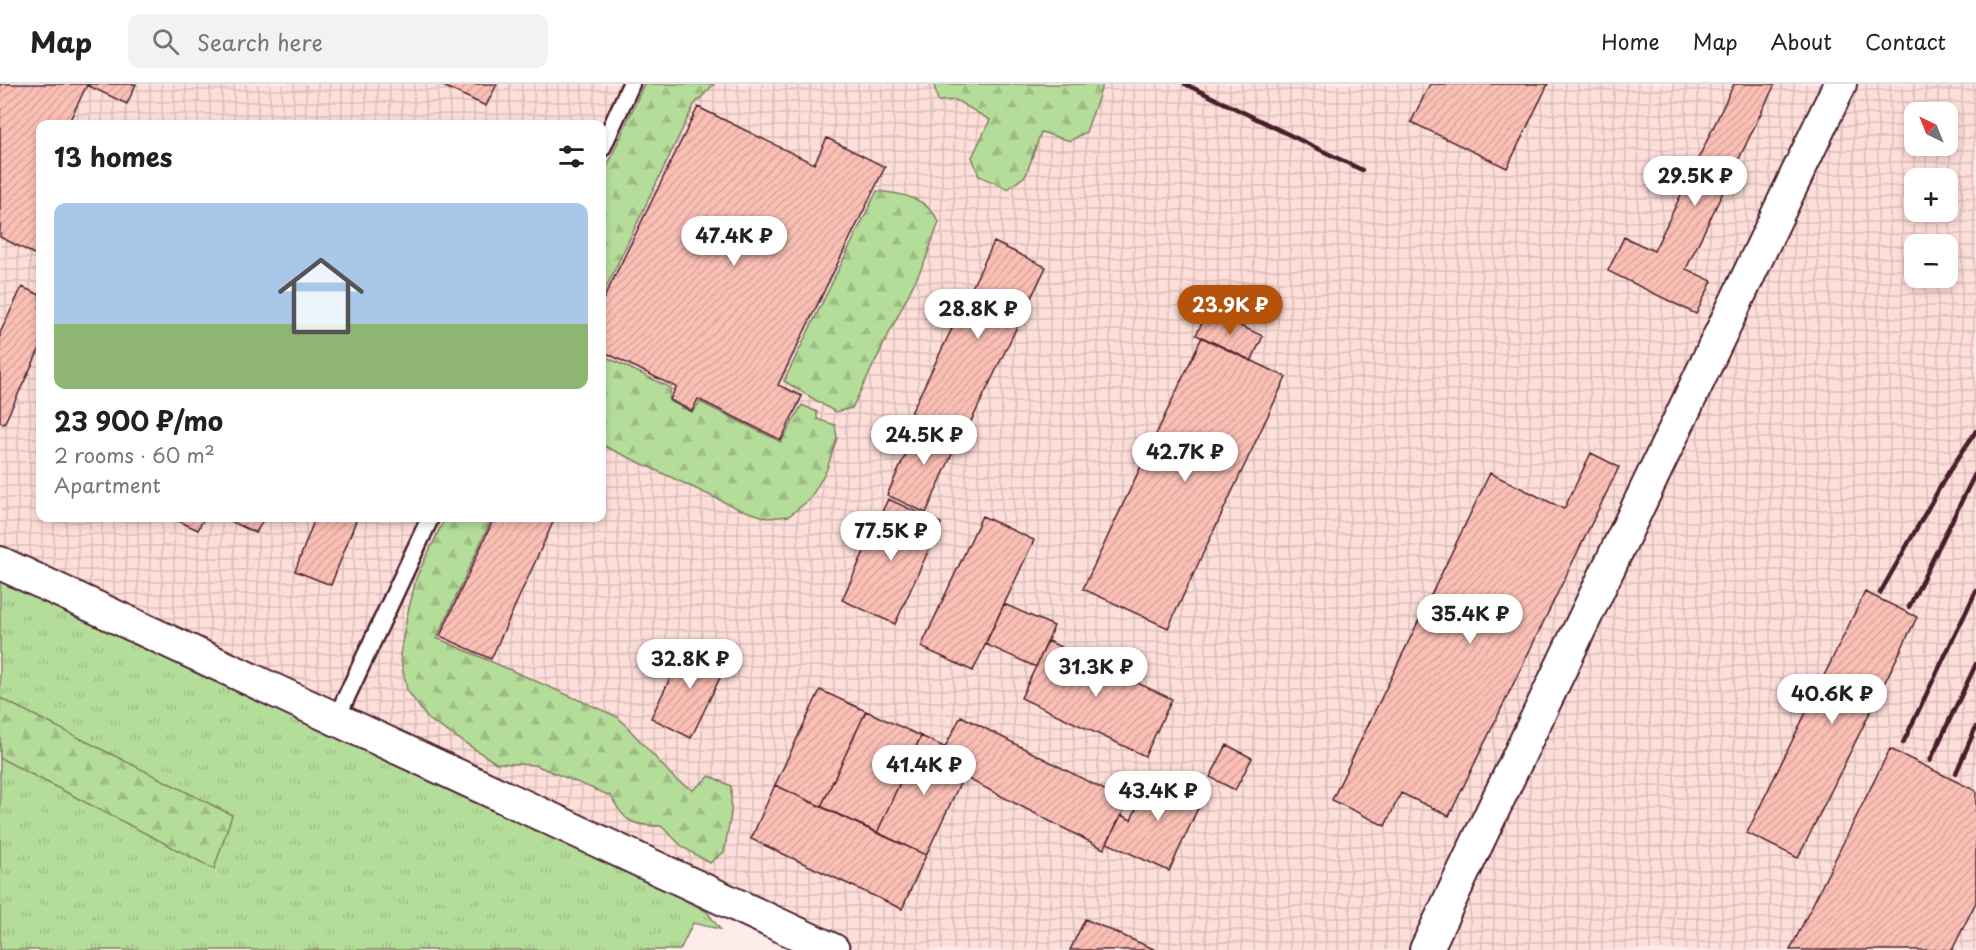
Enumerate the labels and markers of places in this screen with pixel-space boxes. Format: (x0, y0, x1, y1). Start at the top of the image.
pin: 29.5K ₽ (1640, 156, 1750, 207)
pin: 47.4K ₽ (679, 216, 789, 267)
pin: 23.9K ₽ (1175, 285, 1285, 336)
pin: 28.8K ₽ (923, 289, 1033, 340)
pin: 24.5K ₽ (869, 415, 979, 466)
pin: 42.7K ₽ (1130, 432, 1240, 483)
pin: 77.5K ₽ (836, 511, 946, 562)
pin: 35.4K ₽ (1415, 594, 1525, 645)
pin: 32.8K ₽ (635, 639, 745, 690)
pin: 31.3K ₽ (1041, 647, 1151, 698)
pin: 40.6K ₽ (1777, 674, 1887, 725)
pin: 41.4K ₽ (869, 745, 979, 796)
pin: 43.4K ₽ (1103, 771, 1213, 822)

